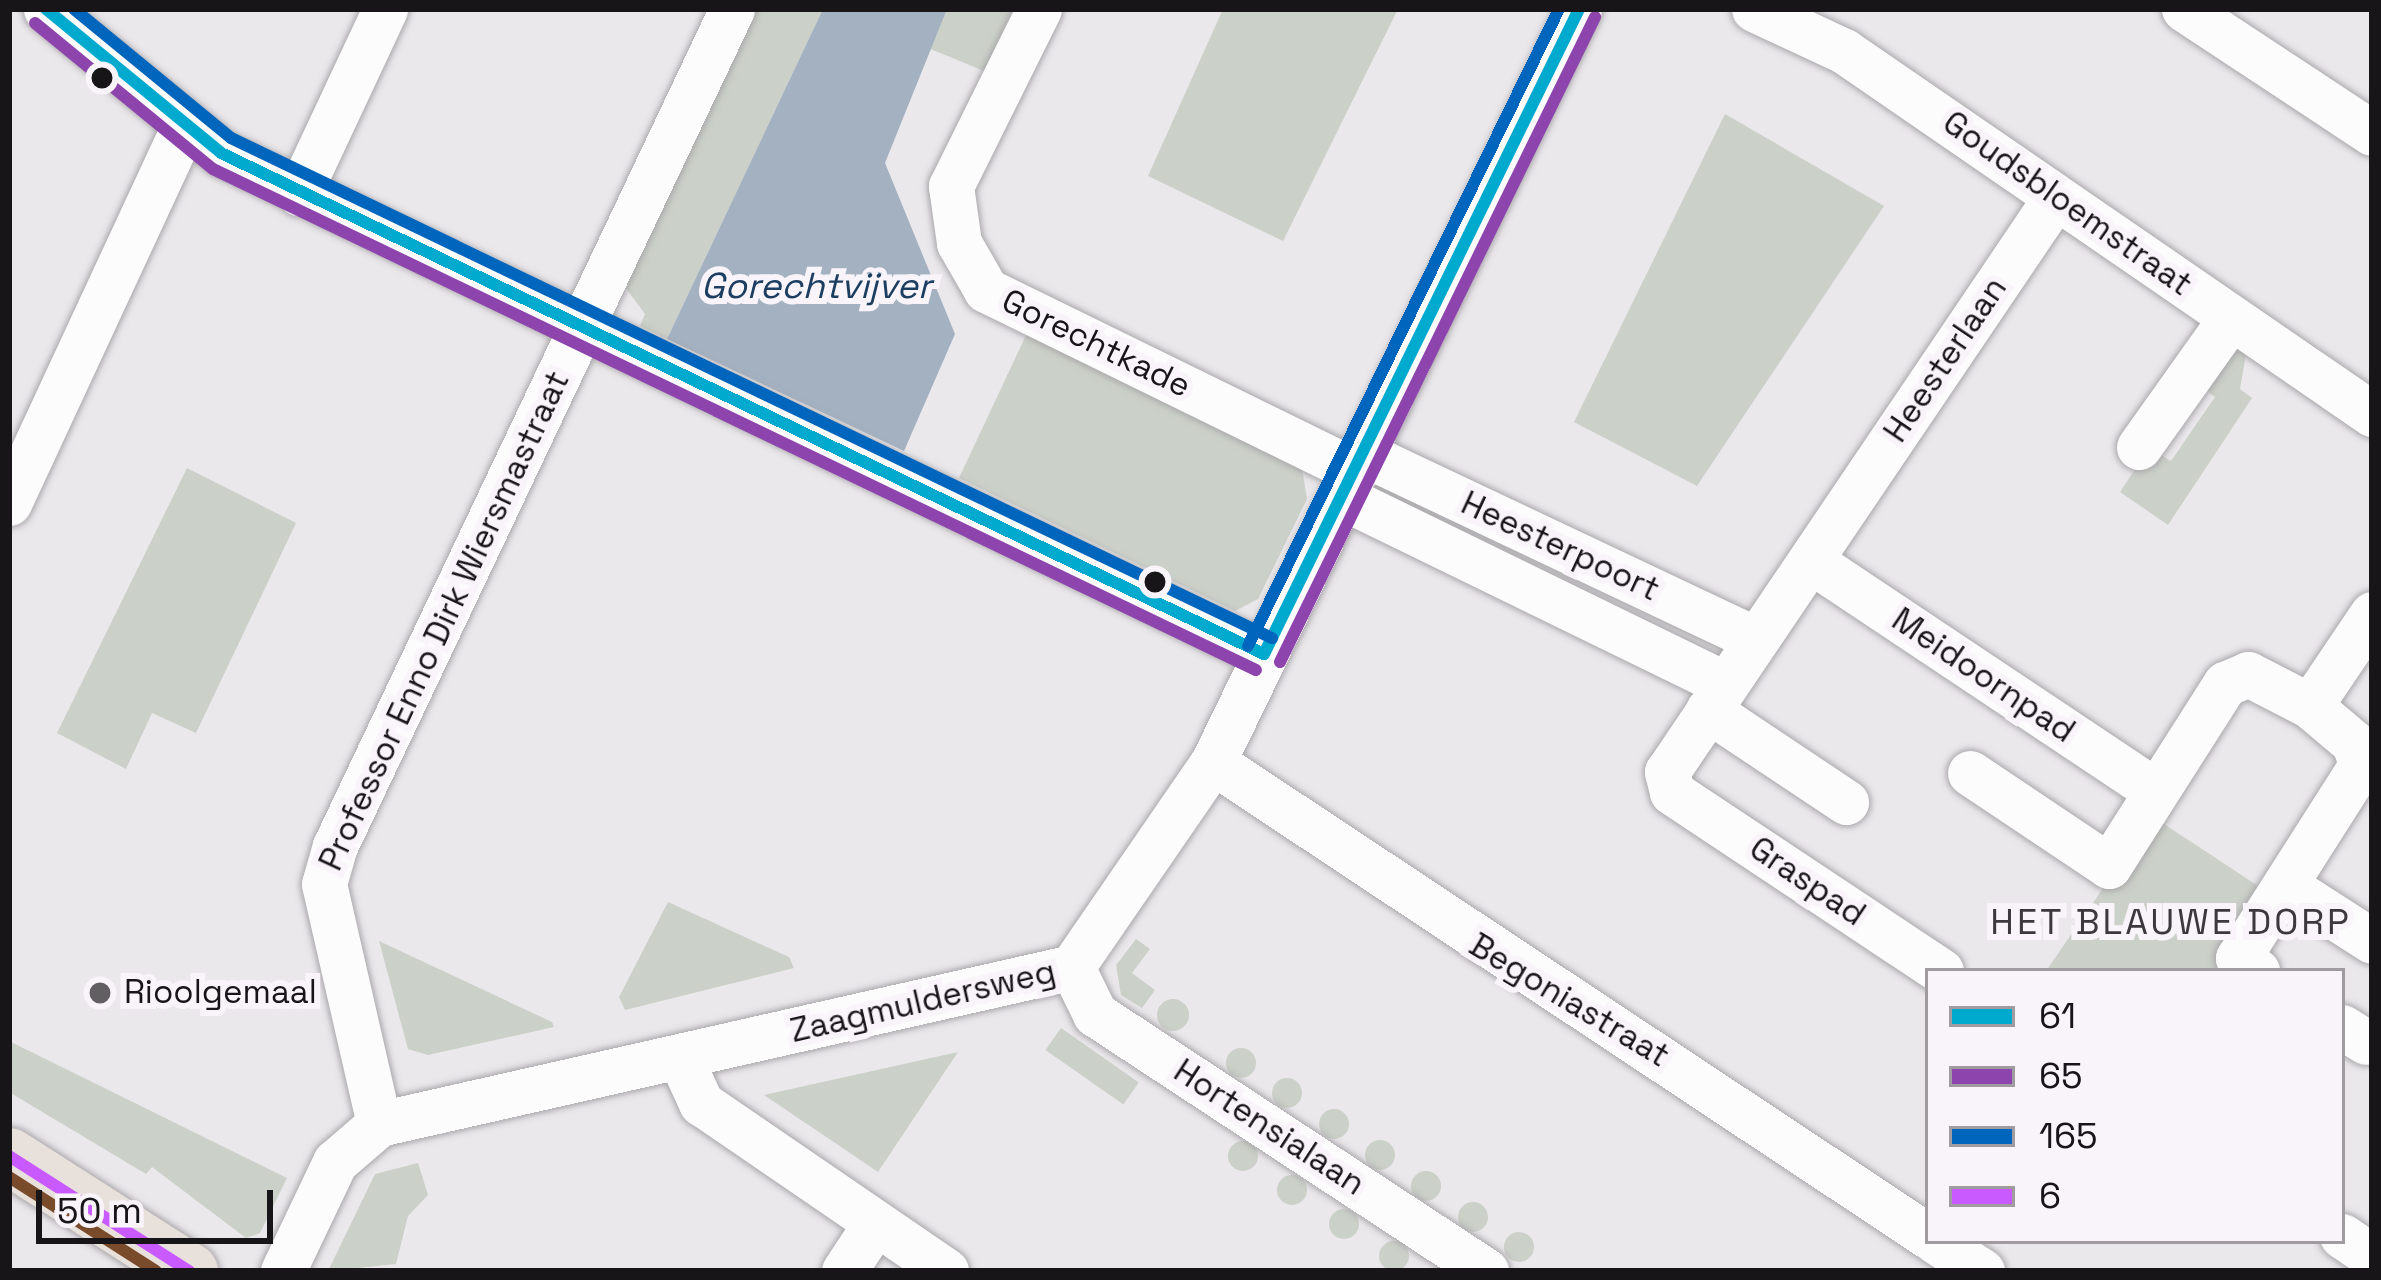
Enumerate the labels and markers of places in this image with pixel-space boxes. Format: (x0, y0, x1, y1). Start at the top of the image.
unlabelled marker (91, 67, 113, 89)
unlabelled marker (1144, 571, 1166, 593)
place label: Rioolgemaal (124, 973, 317, 1013)
marker: Rioolgemaal (87, 980, 113, 1006)

